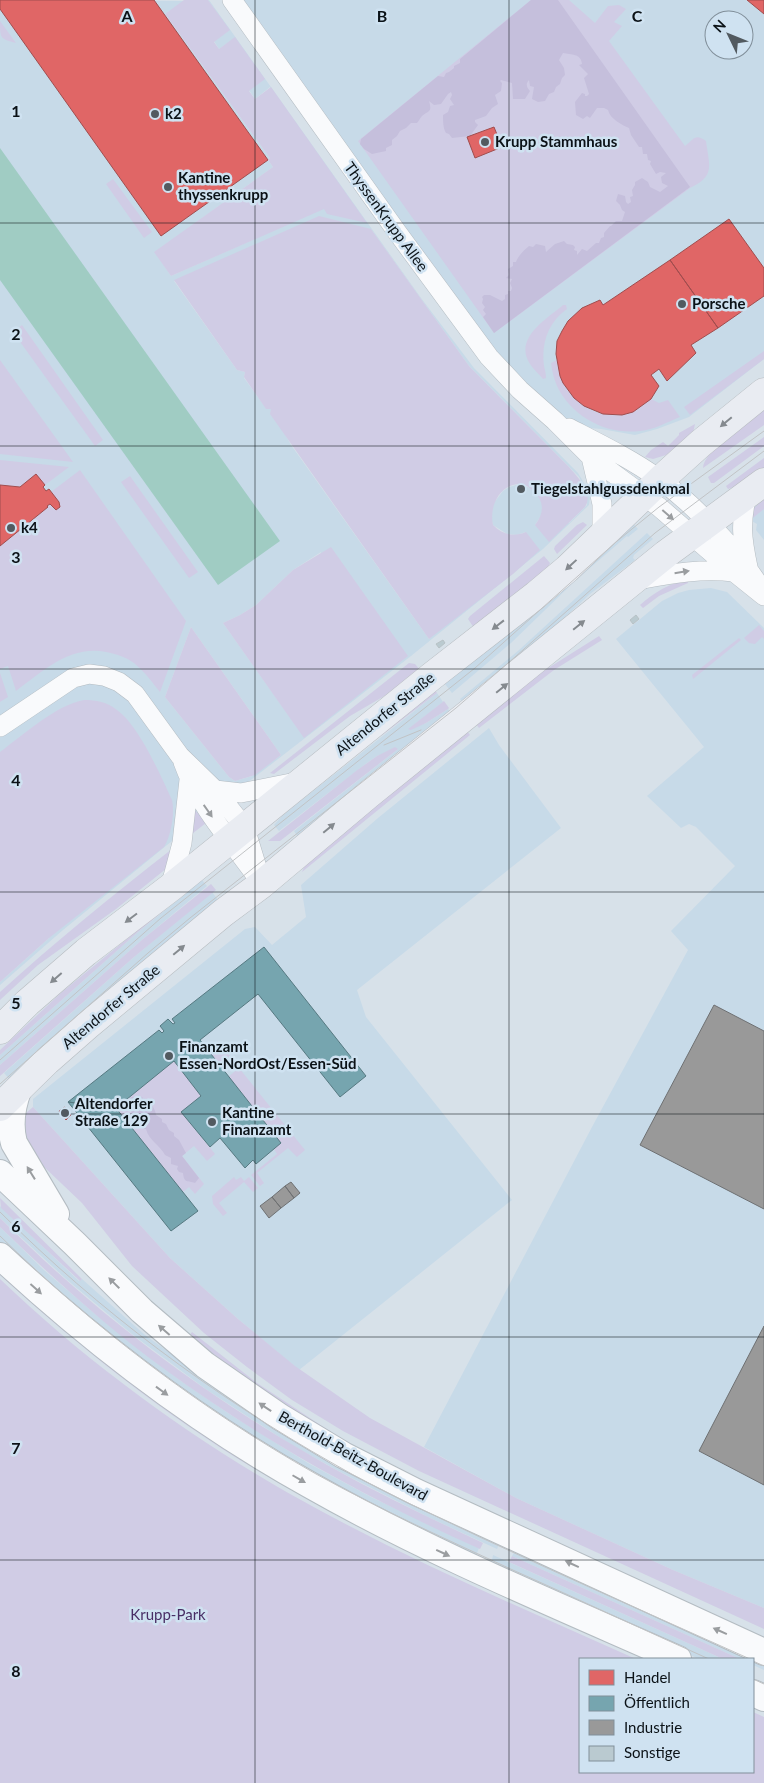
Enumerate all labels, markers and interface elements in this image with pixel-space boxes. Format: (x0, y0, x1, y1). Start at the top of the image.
text: A (120, 6, 133, 25)
text: B (377, 6, 387, 25)
text: C (632, 6, 643, 25)
north arrow (704, 10, 754, 60)
text: N (709, 16, 729, 36)
text: 1 (11, 101, 21, 120)
place label: k2 (165, 104, 182, 122)
marker: k2 (149, 108, 161, 120)
place label: Krupp Stammhaus (495, 132, 618, 150)
marker: Krupp Stammhaus (479, 136, 491, 148)
street label: ThyssenKrupp Allee (341, 158, 433, 275)
place label: Kantine thyssenkrupp (178, 168, 268, 203)
marker: Kantine thyssenkrupp (162, 181, 174, 193)
place label: Porsche (692, 294, 745, 312)
marker: Porsche (676, 298, 688, 310)
text: 2 (11, 324, 21, 343)
one-way arrow (719, 416, 732, 427)
place label: Tiegelstahlgussdenkmal (531, 479, 690, 497)
marker: Tiegelstahlgussdenkmal (515, 483, 527, 495)
one-way arrow (661, 509, 674, 520)
place label: k4 (21, 518, 38, 536)
marker: k4 (5, 522, 17, 534)
text: 3 (11, 547, 21, 566)
one-way arrow (564, 560, 577, 571)
one-way arrow (674, 568, 690, 576)
one-way arrow (491, 620, 504, 630)
one-way arrow (572, 620, 585, 631)
street label: Altendorfer Straße (331, 668, 438, 759)
one-way arrow (495, 682, 508, 693)
text: 4 (11, 770, 21, 789)
one-way arrow (203, 804, 213, 818)
one-way arrow (322, 822, 335, 833)
one-way arrow (125, 912, 138, 923)
one-way arrow (173, 944, 185, 956)
street label: Altendorfer Straße (58, 960, 163, 1052)
one-way arrow (50, 972, 63, 983)
text: 5 (11, 993, 21, 1012)
place label: Finanzamt Essen-NordOst/Essen-Süd (179, 1037, 357, 1072)
marker: Finanzamt Essen-NordOst/Essen-Süd (163, 1050, 175, 1062)
place label: Altendorfer Straße 129 (74, 1094, 153, 1129)
place label: Kantine Finanzamt (222, 1103, 292, 1138)
marker: Altendorfer Straße 129 (59, 1107, 71, 1119)
marker: Kantine Finanzamt (206, 1116, 218, 1128)
one-way arrow (27, 1166, 36, 1179)
text: 6 (11, 1216, 21, 1235)
one-way arrow (108, 1277, 120, 1289)
one-way arrow (29, 1283, 41, 1295)
one-way arrow (158, 1324, 170, 1336)
one-way arrow (156, 1386, 169, 1396)
one-way arrow (258, 1402, 272, 1412)
street label: Berthold-Beitz-Boulevard (276, 1407, 431, 1504)
text: 7 (11, 1438, 21, 1457)
one-way arrow (292, 1474, 305, 1483)
one-way arrow (436, 1549, 451, 1557)
one-way arrow (565, 1560, 579, 1568)
park label: Krupp-Park (130, 1605, 206, 1623)
one-way arrow (713, 1627, 727, 1635)
legend (579, 1658, 754, 1773)
text: 8 (11, 1661, 21, 1680)
text: Handel (624, 1668, 671, 1686)
text: Öffentlich (624, 1693, 690, 1711)
text: Industrie (624, 1718, 682, 1736)
text: Sonstige (624, 1743, 680, 1761)

